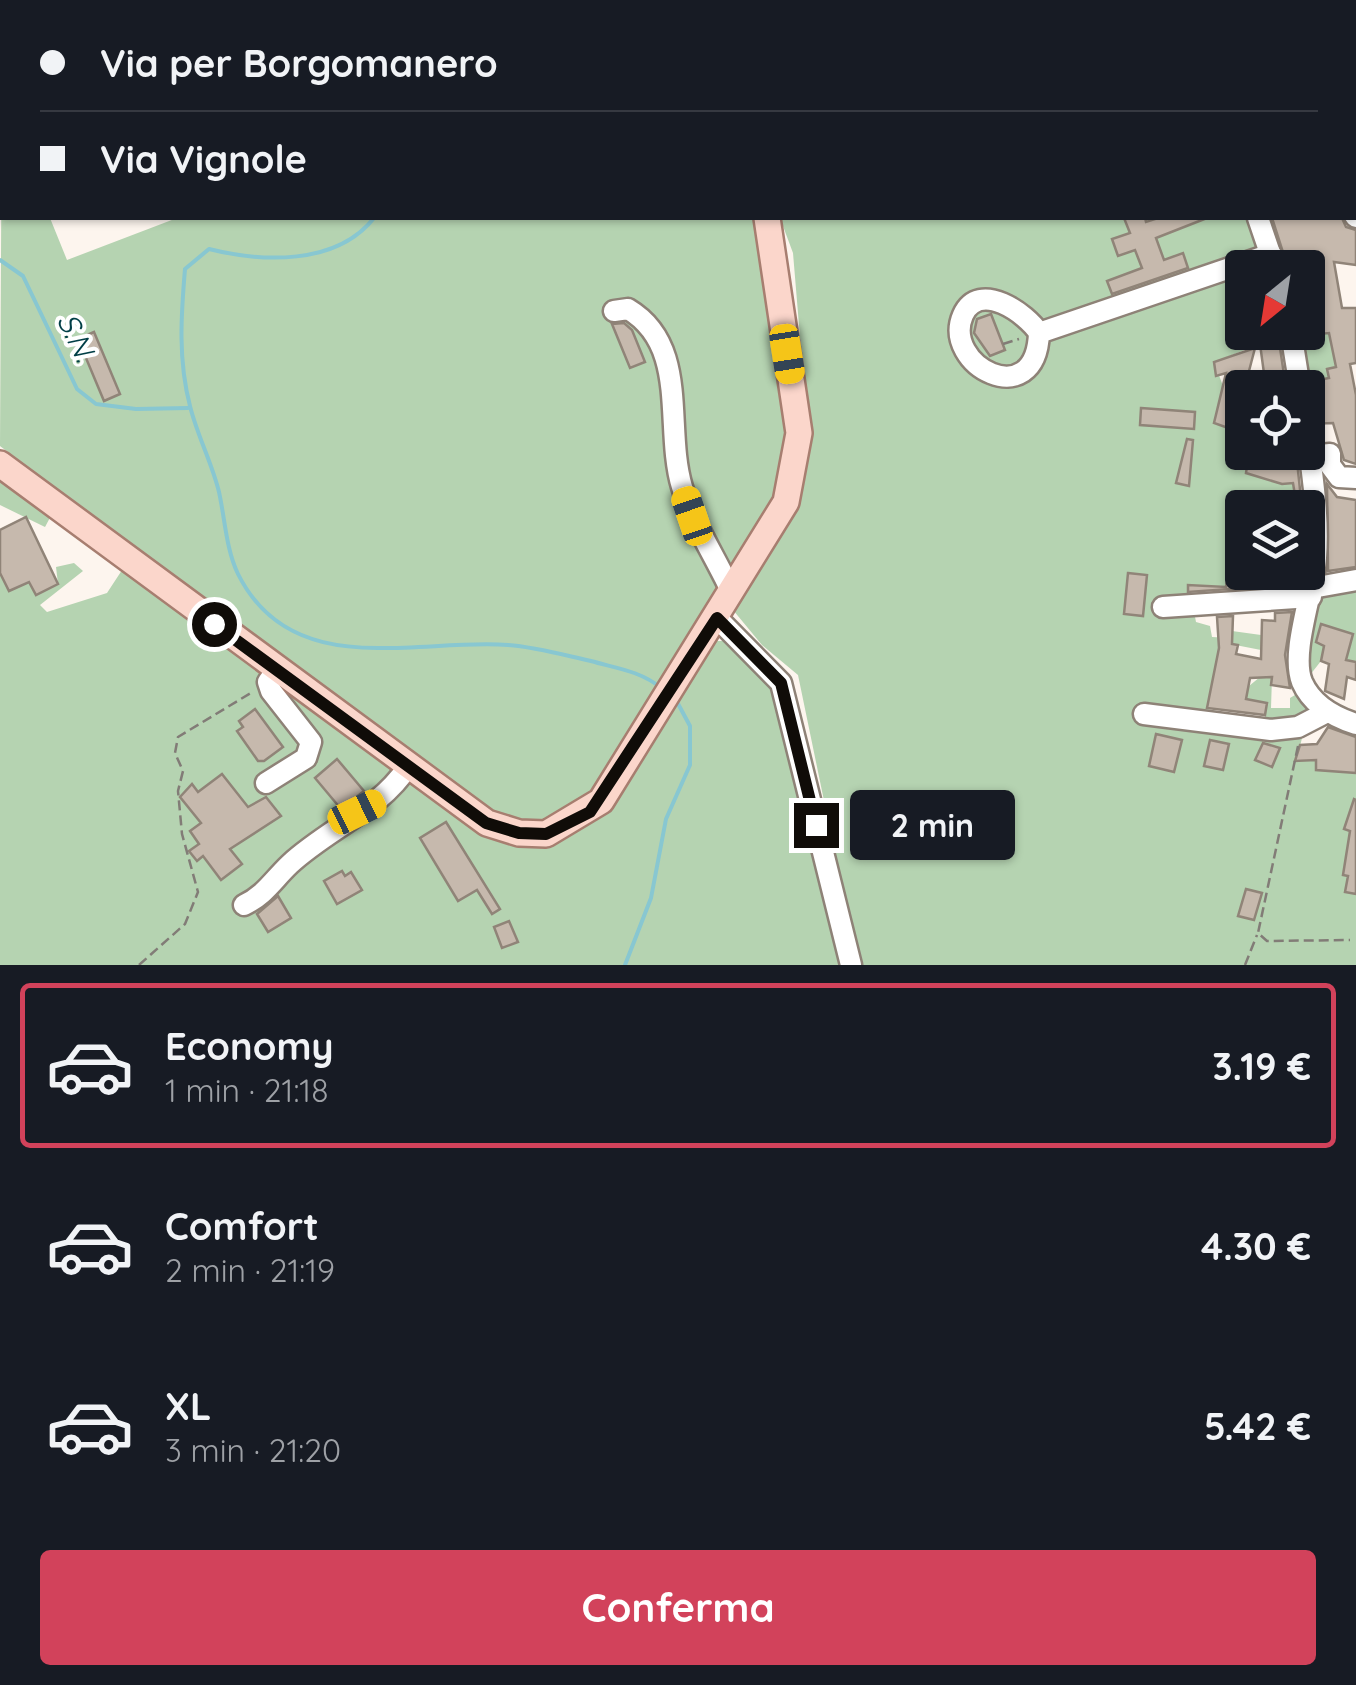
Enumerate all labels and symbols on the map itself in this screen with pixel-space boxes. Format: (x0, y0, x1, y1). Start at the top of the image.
north arrow (1225, 250, 1325, 350)
water label: S.N. (49, 306, 105, 368)
car (767, 322, 807, 386)
car (668, 483, 716, 549)
route start (192, 602, 237, 647)
car (323, 785, 391, 839)
callout: 2 min (851, 790, 1016, 860)
route end (794, 803, 839, 848)

